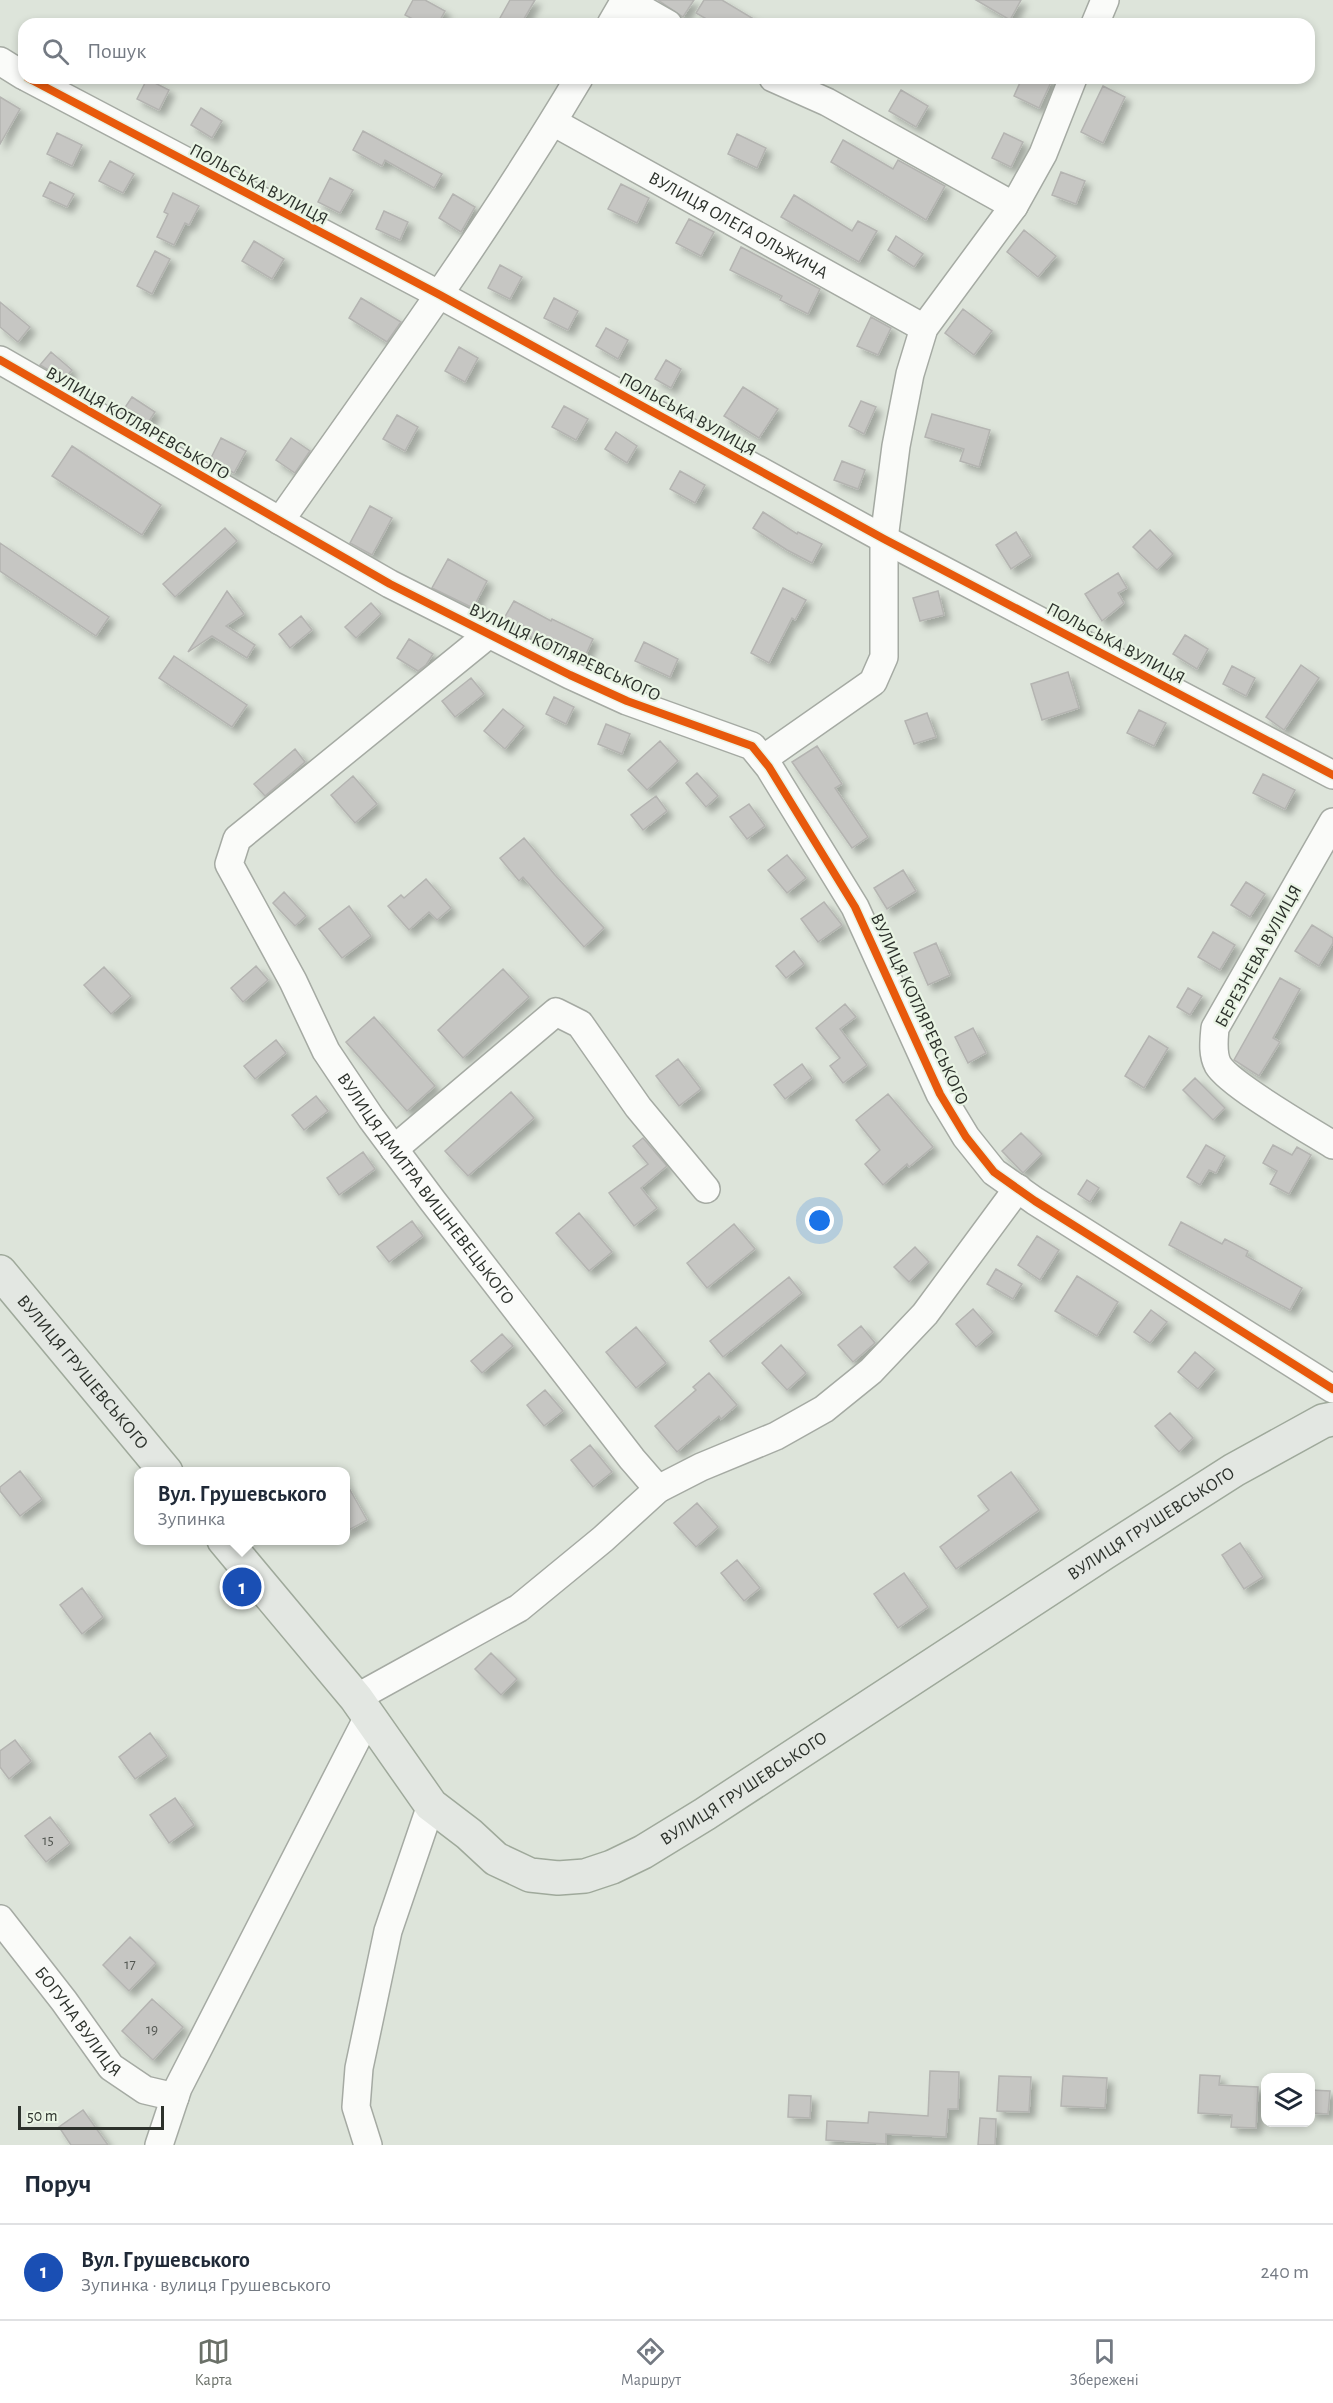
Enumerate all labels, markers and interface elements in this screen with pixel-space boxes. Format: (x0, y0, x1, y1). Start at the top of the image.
search box (18, 18, 1315, 84)
icon: search (39, 35, 72, 68)
text: Пошук (87, 40, 146, 62)
street label: ПОЛЬСЬКА ВУЛИЦЯ (186, 141, 331, 229)
street label: ВУЛИЦЯ ОЛЕГА ОЛЬЖИЧА (645, 169, 831, 283)
street label: ВУЛИЦЯ КОТЛЯРЕВСЬКОГО (43, 364, 232, 484)
street label: ПОЛЬСЬКА ВУЛИЦЯ (616, 370, 759, 460)
street label: ПОЛЬСЬКА ВУЛИЦЯ (1043, 600, 1188, 688)
street label: ВУЛИЦЯ КОТЛЯРЕВСЬКОГО (466, 601, 663, 705)
street label: БЕРЕЗНЕВА ВУЛИЦЯ (1212, 882, 1306, 1031)
street label: ВУЛИЦЯ КОТЛЯРЕВСЬКОГО (867, 911, 971, 1108)
street label: ВУЛИЦЯ ДМИТРА ВИШНЕВЕЦЬКОГО (333, 1070, 517, 1308)
your location (805, 1206, 834, 1235)
street label: ВУЛИЦЯ ГРУШЕВСЬКОГО (13, 1292, 151, 1453)
street label: ВУЛИЦЯ ГРУШЕВСЬКОГО (1065, 1464, 1238, 1584)
popup (134, 1467, 350, 1545)
text: Вул. Грушевського (158, 1483, 326, 1505)
text: Зупинка (158, 1509, 225, 1529)
pin: 1 (222, 1564, 262, 1610)
street label: ВУЛИЦЯ ГРУШЕВСЬКОГО (657, 1729, 831, 1849)
house number: 15 (42, 1833, 54, 1848)
house number: 17 (124, 1957, 136, 1972)
street label: БОГУНА ВУЛИЦЯ (31, 1964, 124, 2081)
house number: 19 (146, 2022, 158, 2037)
map controls (1261, 2073, 1315, 2127)
button: layers (1261, 2073, 1315, 2127)
scale bar (18, 2103, 164, 2130)
text: 50 m (27, 2108, 58, 2124)
text: Поруч (24, 2171, 91, 2197)
text: Вул. Грушевського (81, 2249, 250, 2271)
text: 1 (40, 2262, 47, 2282)
text: 240 m (1260, 2262, 1309, 2282)
text: Зупинка · вулиця Грушевського (81, 2275, 331, 2295)
tab: Карта (194, 2335, 232, 2390)
tab: Маршрут (621, 2335, 681, 2390)
tab: Збережені (1070, 2335, 1139, 2390)

